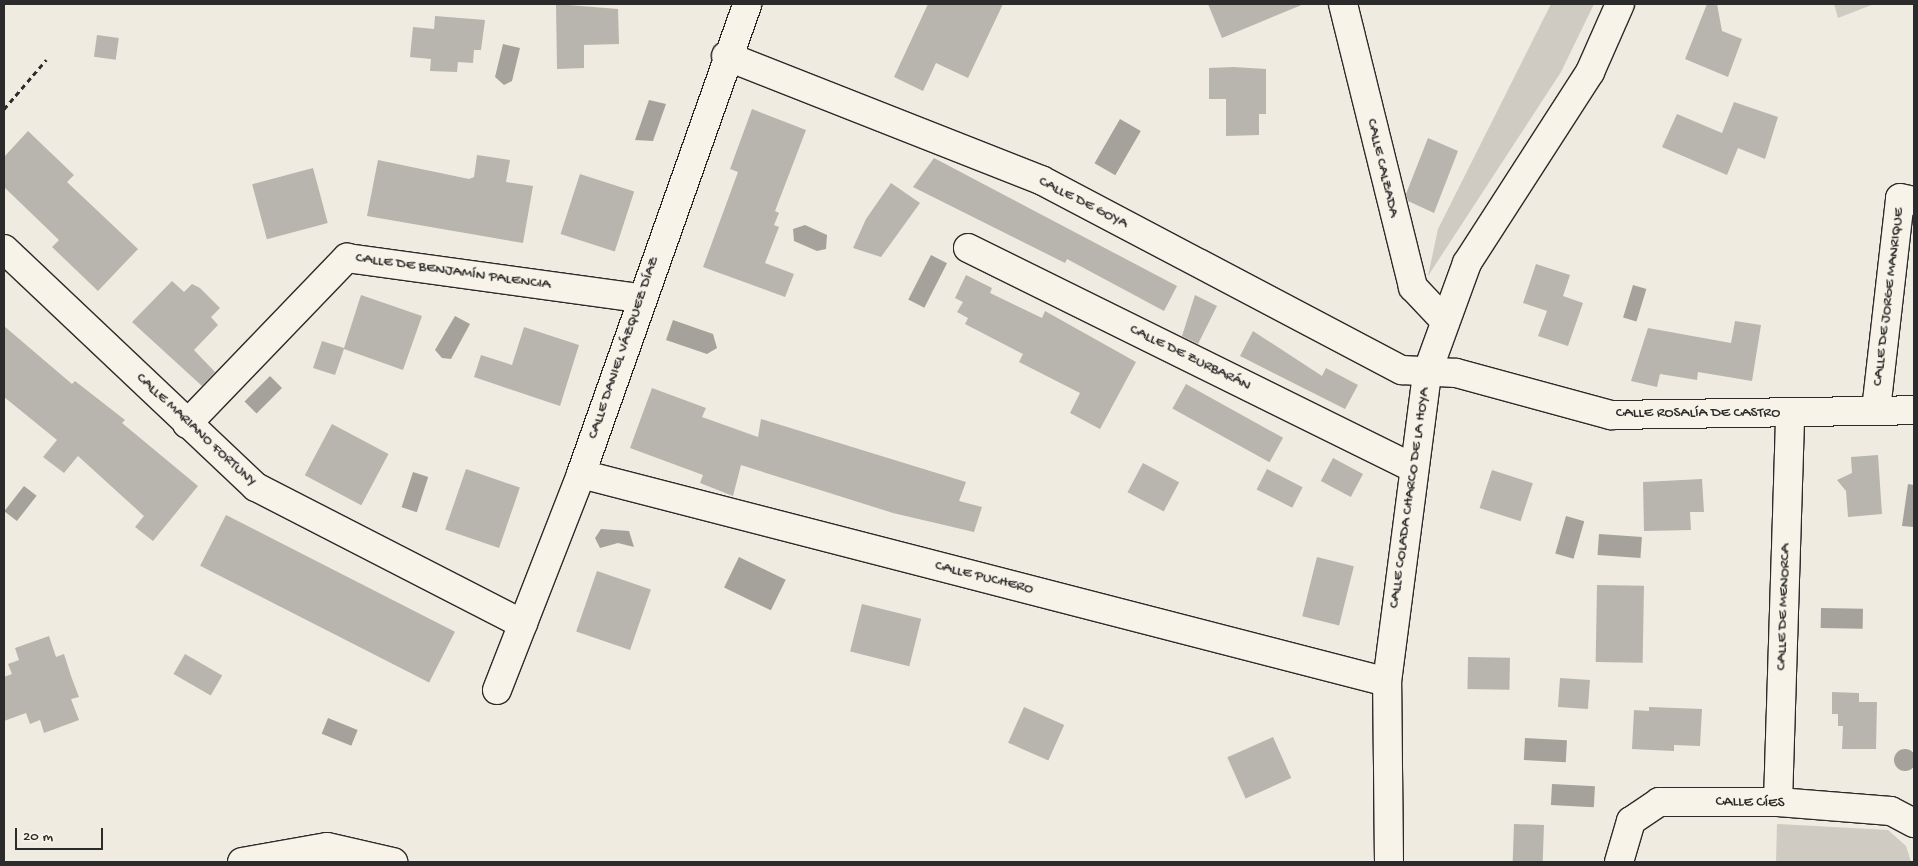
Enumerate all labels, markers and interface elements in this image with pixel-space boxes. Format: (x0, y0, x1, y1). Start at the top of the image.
street label: CALLE CALZADA (1362, 117, 1402, 219)
street label: CALLE DE GOYA (1035, 173, 1131, 233)
street label: CALLE DE JORGE MANRIQUE (1869, 207, 1909, 387)
street label: CALLE DE BENJAMÍN PALENCIA (354, 249, 552, 295)
street label: CALLE DANIEL VÁZQUEZ DÍAZ (584, 255, 664, 441)
street label: CALLE DE ZURBARÁN (1126, 321, 1254, 395)
street label: CALLE MARIANO FORTUNY (132, 369, 260, 491)
street label: CALLE COLADA CHARCO DE LA HOYA (1386, 387, 1434, 609)
street label: CALLE ROSALÍA DE CASTRO (1616, 405, 1780, 423)
street label: CALLE DE MENORCA (1773, 543, 1795, 671)
street label: CALLE PUCHERO (933, 557, 1035, 599)
street label: CALLE CÍES (1715, 793, 1785, 813)
scale bar (18, 818, 105, 850)
text: 20 m (23, 828, 53, 846)

